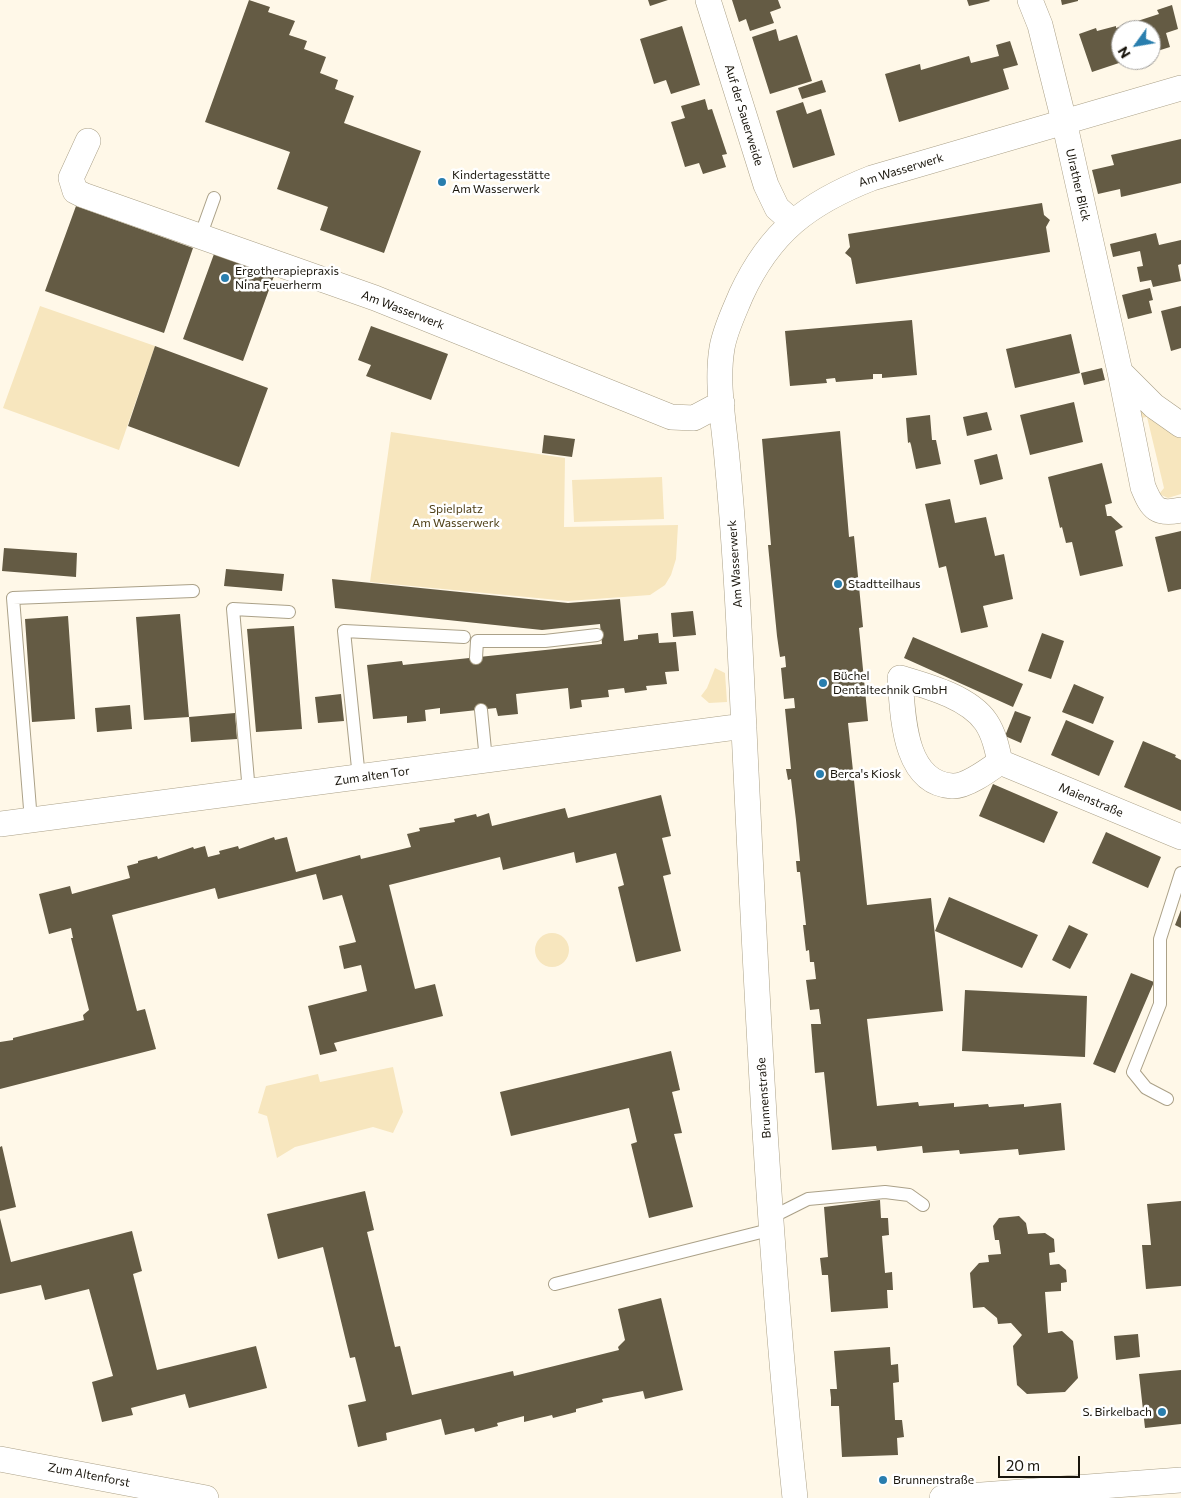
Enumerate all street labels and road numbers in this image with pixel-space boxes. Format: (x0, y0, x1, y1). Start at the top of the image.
street label: Auf der Sauerweide (722, 62, 766, 168)
street label: Ulrather Blick (1063, 147, 1093, 223)
street label: Am Wasserwerk (857, 150, 945, 190)
street label: Am Wasserwerk (359, 288, 447, 332)
street label: Am Wasserwerk (725, 520, 745, 608)
street label: Zum alten Tor (333, 764, 411, 788)
street label: Maienstraße (1057, 780, 1125, 820)
street label: Brunnenstraße (754, 1057, 774, 1139)
street label: Zum Altenforst (47, 1460, 131, 1490)

